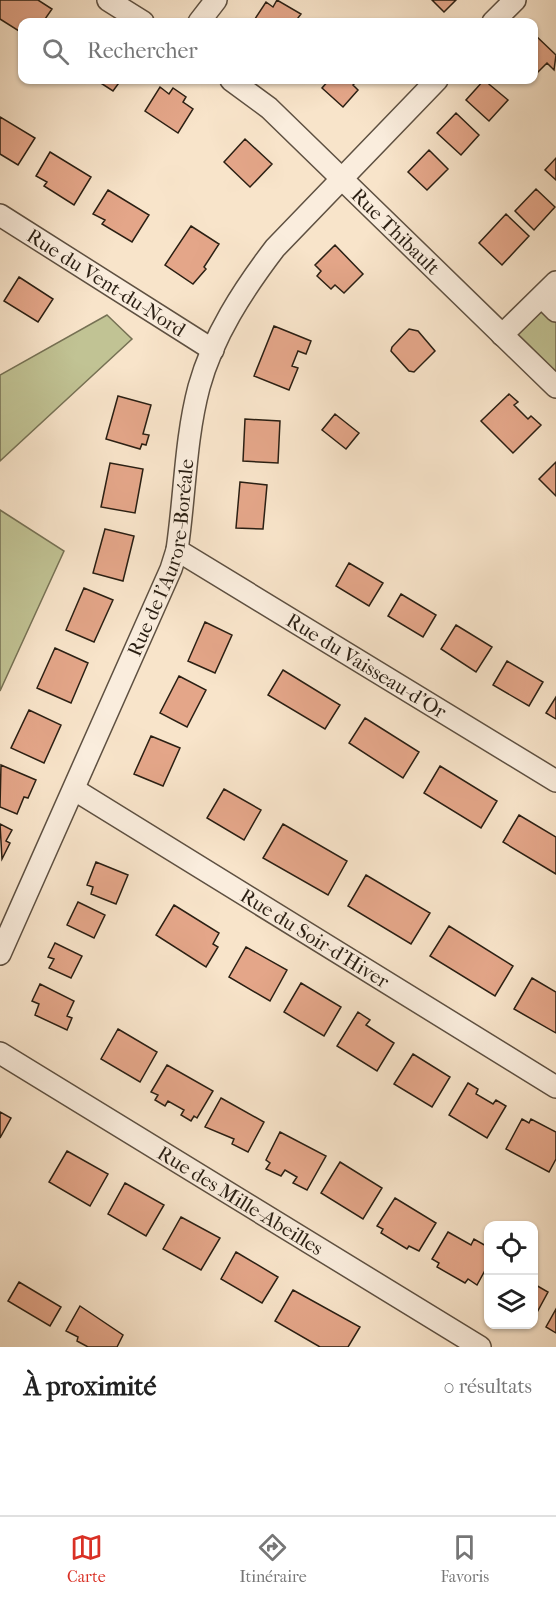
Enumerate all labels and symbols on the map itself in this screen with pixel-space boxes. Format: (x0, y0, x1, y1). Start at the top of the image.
street label: Rue Thibault (347, 183, 445, 279)
street label: Rue du Vent-du-Nord (23, 224, 191, 342)
street label: Rue de l'Aurore-Boréale (122, 458, 198, 660)
street label: Rue du Vaisseau-d'Or (282, 608, 451, 723)
street label: Rue du Soir-d'Hiver (236, 884, 394, 993)
street label: Rue des Mille-Abeilles (154, 1141, 327, 1260)

